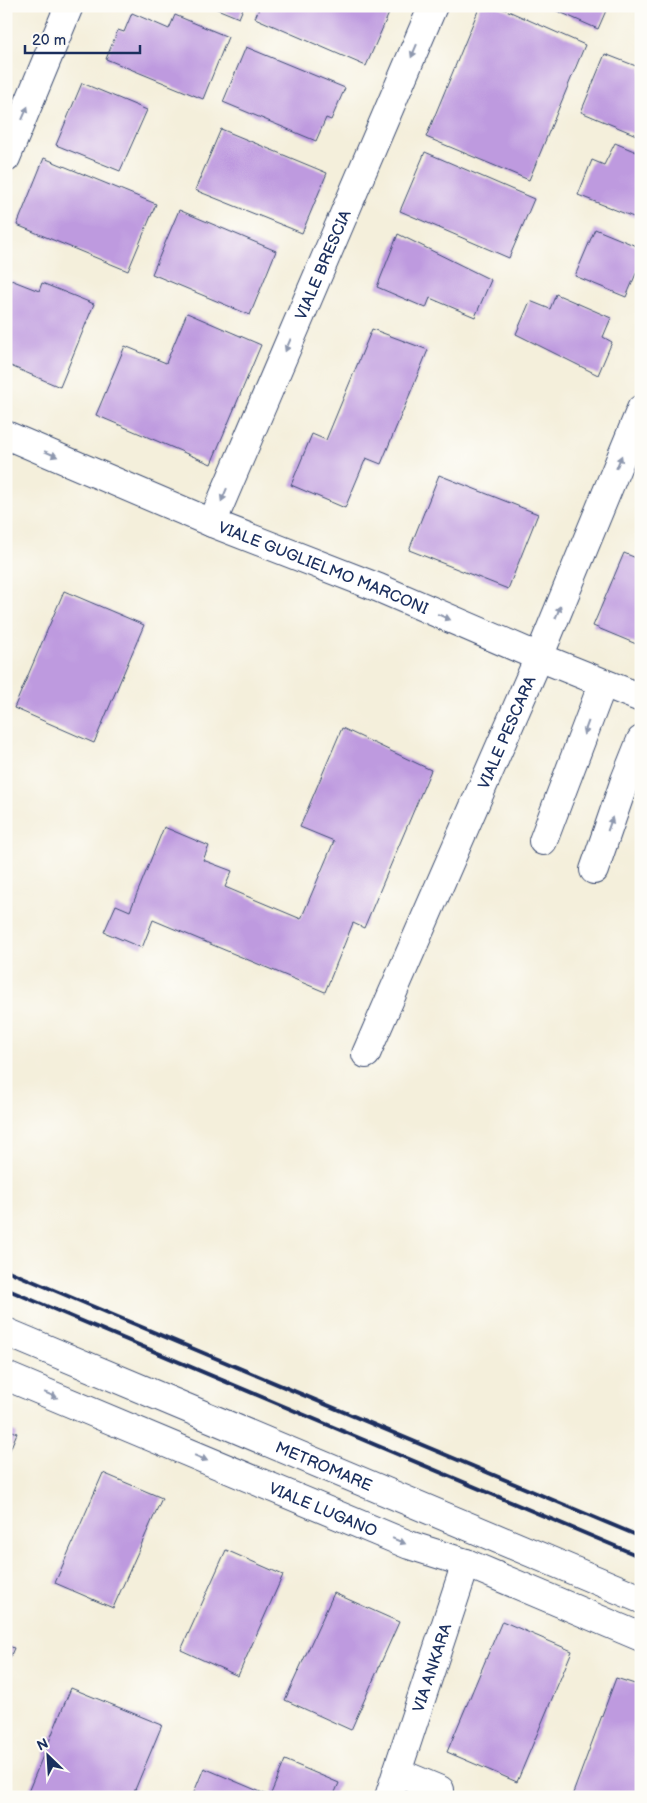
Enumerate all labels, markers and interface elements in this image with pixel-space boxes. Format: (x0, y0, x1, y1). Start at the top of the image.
scale bar (25, 22, 140, 54)
text: 20 m (32, 31, 66, 50)
one-way arrow (410, 44, 418, 58)
one-way arrow (21, 105, 29, 120)
street label: VIALE BRESCIA (292, 207, 356, 323)
one-way arrow (284, 338, 292, 352)
one-way arrow (44, 450, 59, 458)
one-way arrow (615, 454, 623, 469)
one-way arrow (220, 488, 228, 502)
street label: VIALE GUGLIELMO MARCONI (215, 518, 431, 619)
one-way arrow (554, 605, 562, 619)
one-way arrow (437, 613, 451, 621)
street label: VIALE PESCARA (475, 673, 541, 792)
one-way arrow (582, 721, 590, 736)
one-way arrow (607, 816, 614, 831)
one-way arrow (44, 1392, 58, 1400)
street label: METROMARE (272, 1438, 375, 1496)
one-way arrow (194, 1454, 208, 1462)
street label: VIALE LUGANO (266, 1479, 380, 1541)
one-way arrow (392, 1537, 407, 1545)
street label: VIA ANKARA (409, 1621, 456, 1715)
north arrow (22, 1730, 72, 1780)
text: N (34, 1735, 51, 1755)

